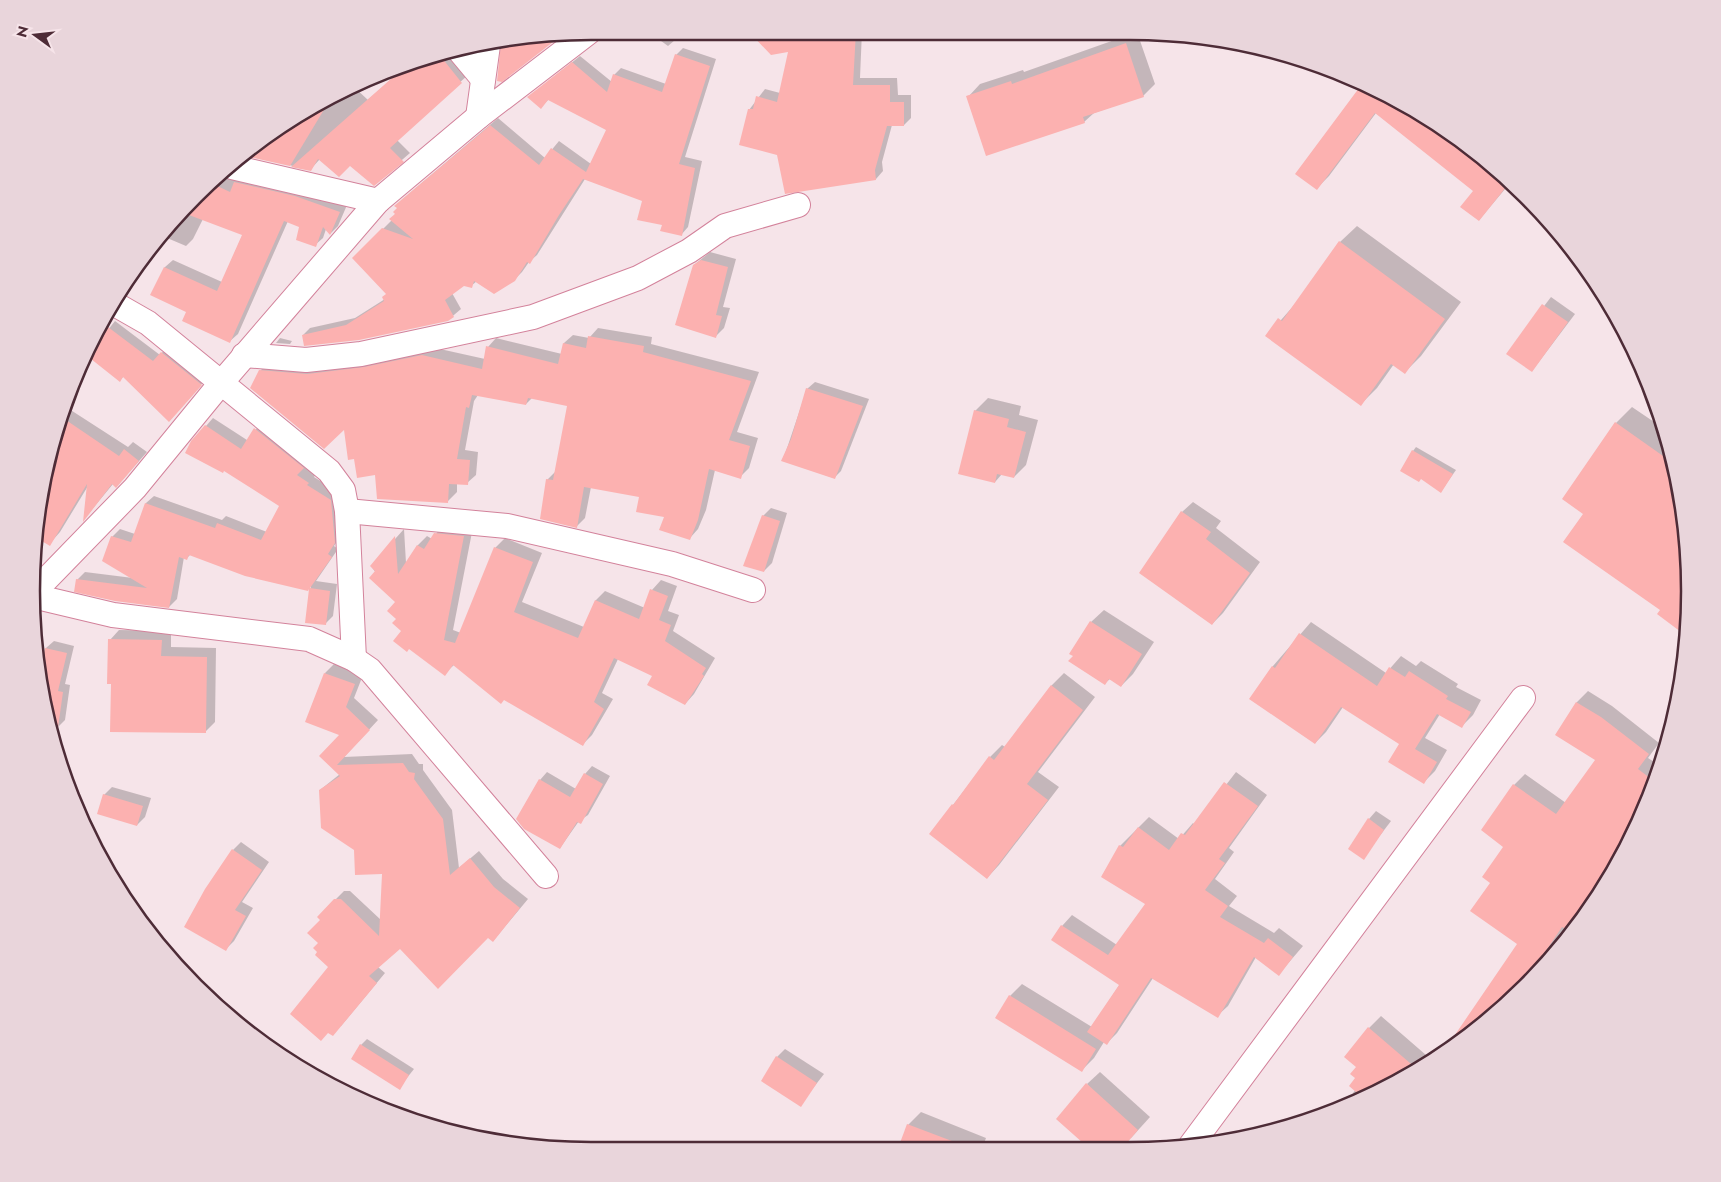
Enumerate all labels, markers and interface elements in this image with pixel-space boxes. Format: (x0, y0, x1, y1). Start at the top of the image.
north arrow (10, 10, 60, 60)
text: N (11, 24, 34, 40)

